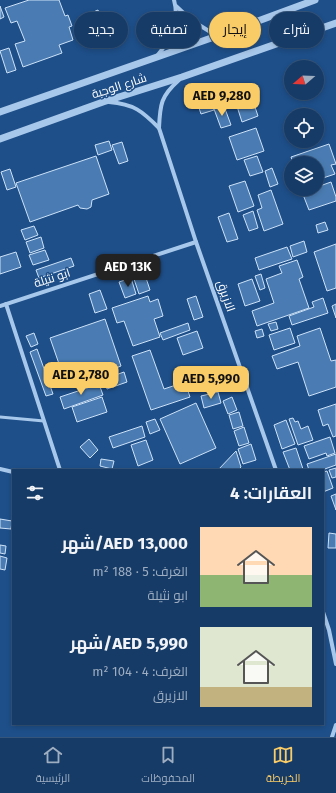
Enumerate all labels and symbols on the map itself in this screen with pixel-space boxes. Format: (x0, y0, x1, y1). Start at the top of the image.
north arrow (284, 60, 324, 100)
street label: شارع الوجبة (90, 71, 149, 102)
pin: AED 9,280 (176, 83, 268, 117)
pin: AED 13K (91, 254, 165, 288)
street label: ابو نثيلة (32, 266, 72, 290)
street label: الازيرق (214, 278, 238, 314)
pin: AED 2,780 (35, 362, 127, 396)
pin: AED 5,990 (165, 366, 257, 400)

